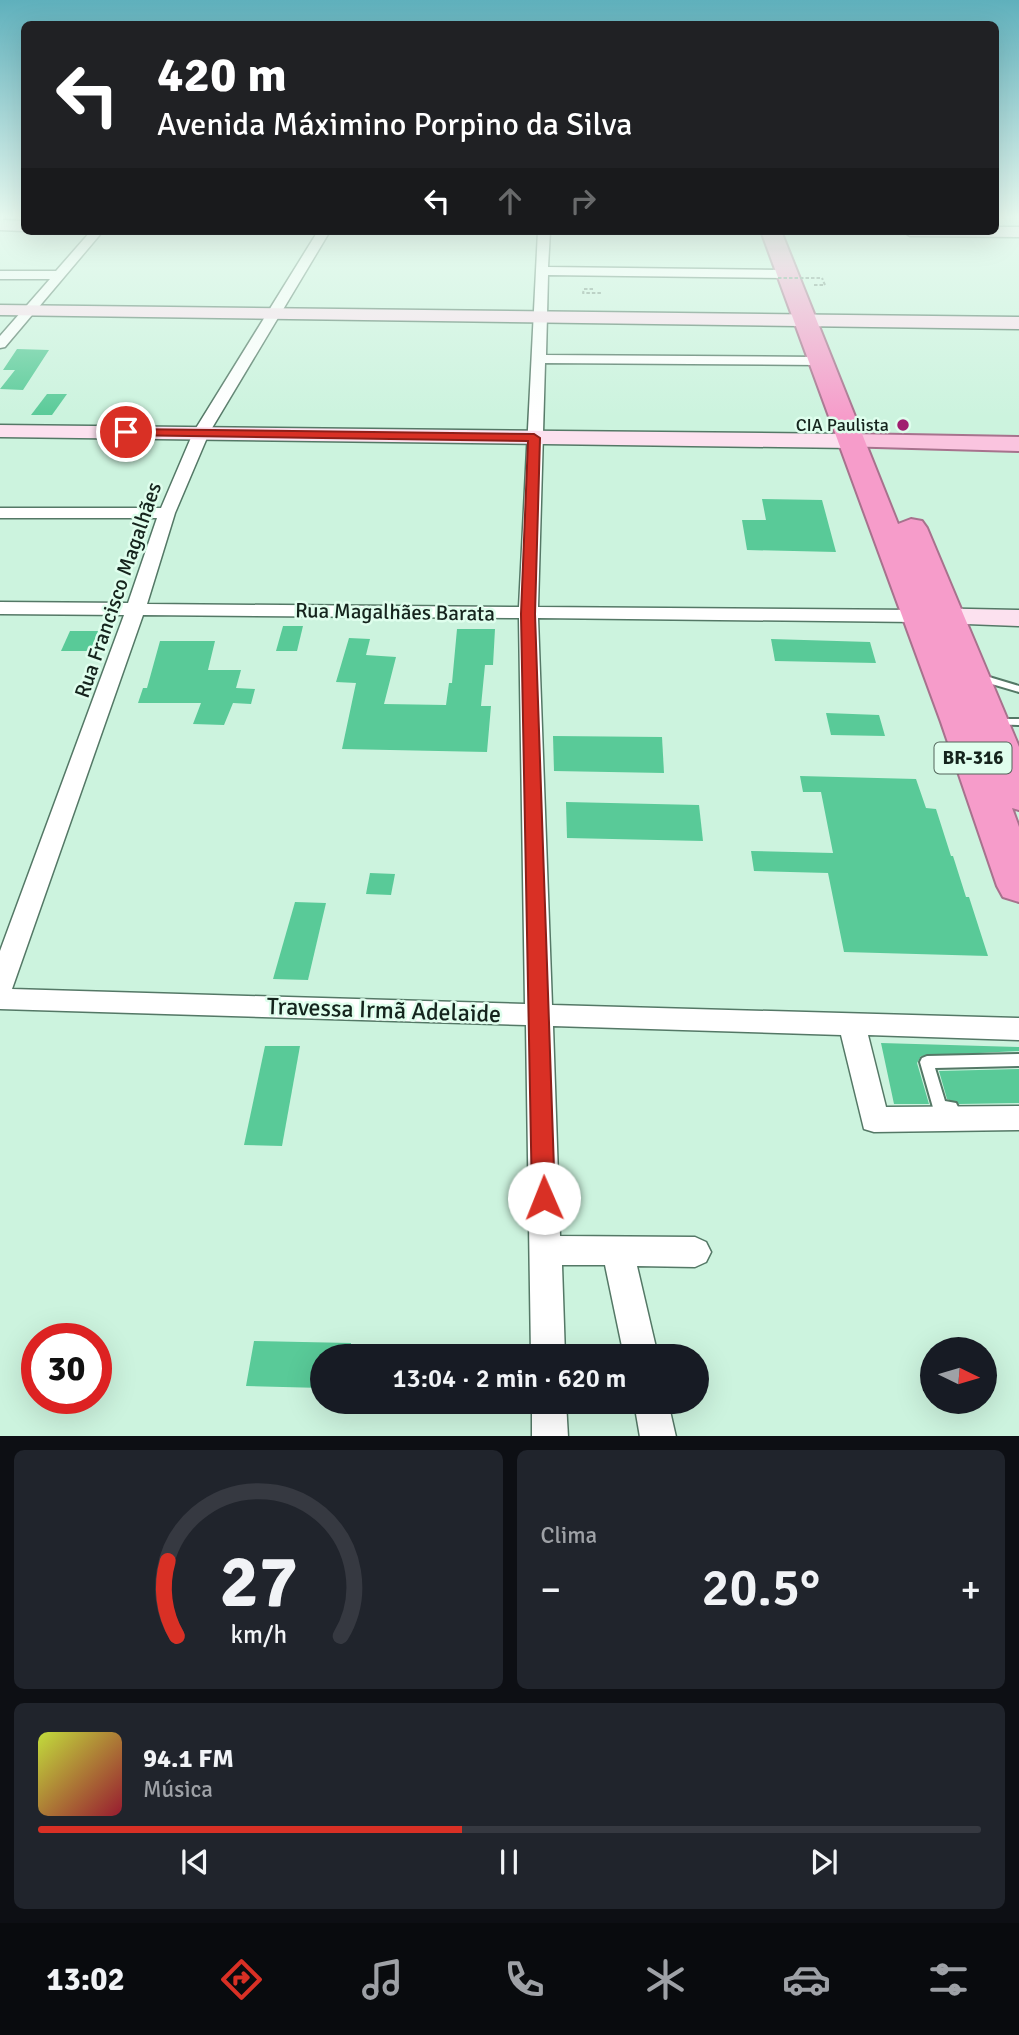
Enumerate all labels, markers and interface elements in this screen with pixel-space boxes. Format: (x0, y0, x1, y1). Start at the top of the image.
text: 420 m (157, 45, 287, 105)
icon: left (42, 49, 133, 140)
text: Avenida Máximino Porpino da Silva (157, 105, 632, 144)
icon: left (418, 182, 456, 220)
icon: ahead (491, 182, 529, 220)
icon: right (564, 182, 602, 220)
pin (96, 402, 156, 462)
icon: arrive (107, 413, 145, 451)
place label: CIA Paulista (796, 414, 889, 436)
marker: CIA Paulista (895, 417, 911, 433)
street label: Rua Francisco Magalhães (69, 479, 167, 701)
street label: Rua Magalhães Barata (295, 597, 495, 627)
road number: BR-316 (934, 743, 1012, 774)
street label: Travessa Irmã Adelaide (266, 991, 502, 1029)
position arrow (507, 1161, 581, 1235)
speed limit sign: 30 (21, 1323, 112, 1414)
north arrow (920, 1337, 998, 1414)
map controls (920, 1337, 997, 1414)
text: 13:04 · 2 min · 620 m (393, 1363, 626, 1395)
text: Clima (541, 1521, 597, 1550)
text: 27 (219, 1538, 298, 1627)
text: 20.5° (701, 1556, 820, 1620)
text: − (541, 1566, 561, 1613)
text: + (960, 1566, 981, 1613)
text: km/h (230, 1618, 287, 1649)
text: 94.1 FM (143, 1743, 234, 1775)
text: Música (143, 1775, 213, 1804)
icon: previous (176, 1843, 214, 1881)
icon: pause (490, 1843, 528, 1881)
icon: next (805, 1843, 843, 1881)
icon: directions (217, 1955, 266, 2004)
icon: music (358, 1955, 407, 2004)
icon: phone (500, 1955, 549, 2004)
icon: climate (641, 1955, 690, 2004)
icon: car (782, 1955, 831, 2004)
icon: filters (924, 1955, 973, 2004)
text: 13:02 (46, 1960, 125, 1999)

